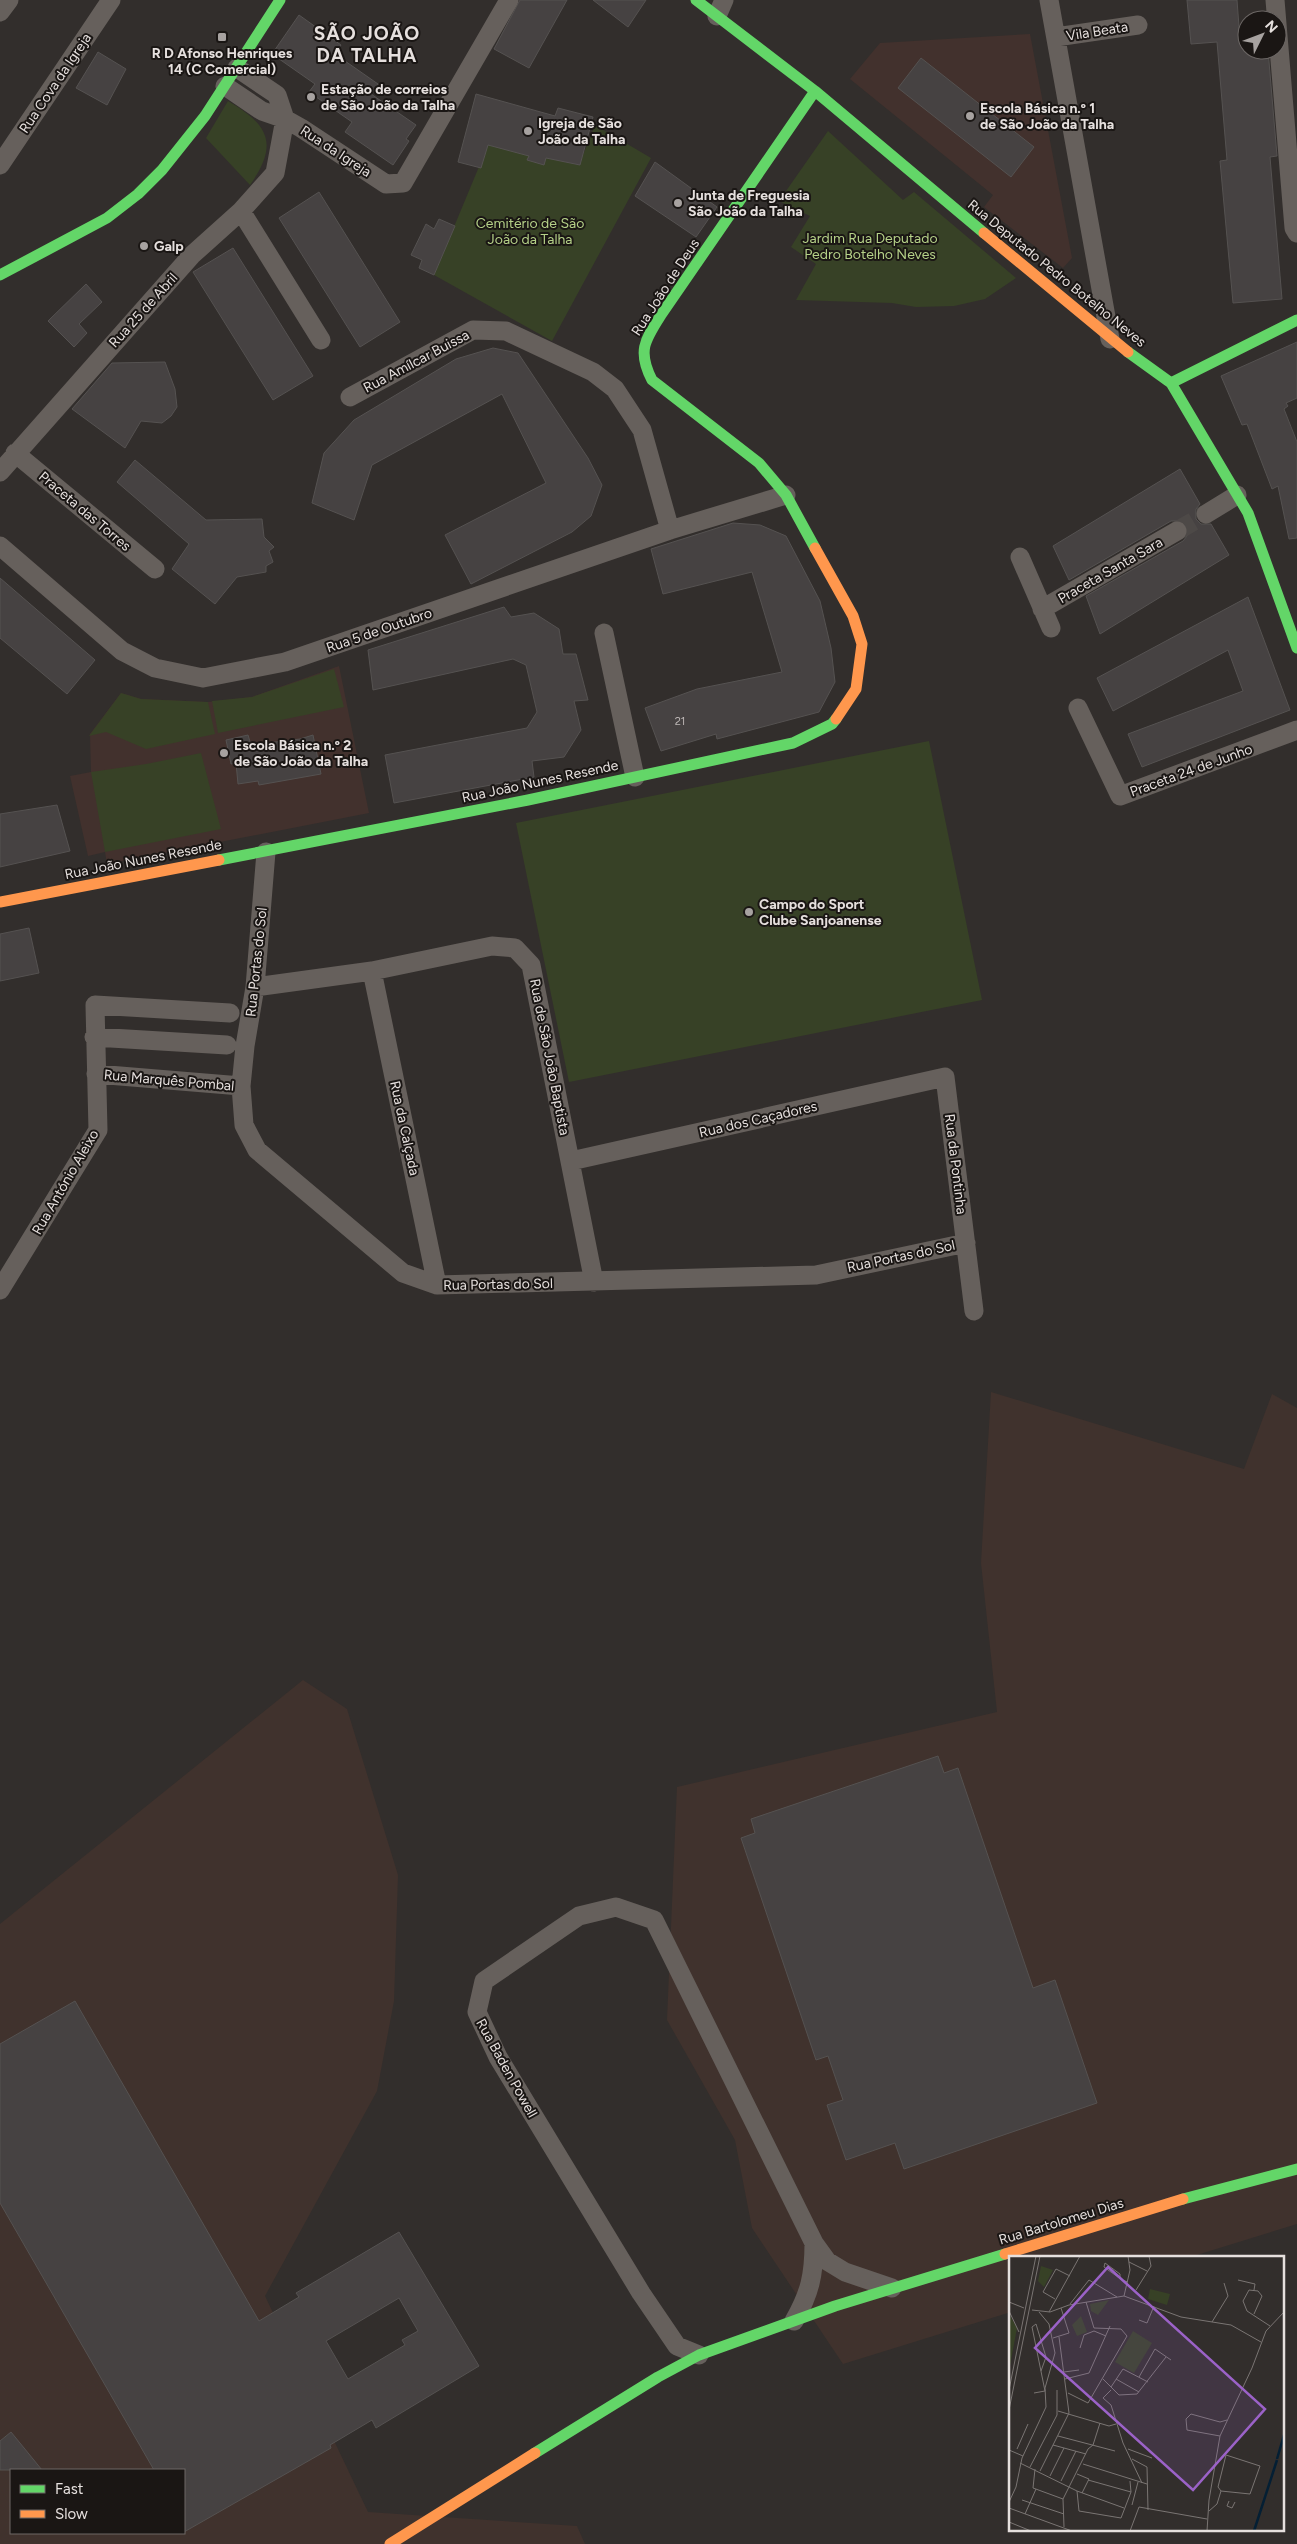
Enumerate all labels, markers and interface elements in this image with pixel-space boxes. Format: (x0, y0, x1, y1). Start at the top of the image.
north arrow (1237, 10, 1287, 60)
text: N (1261, 17, 1281, 36)
street label: Vila Beata (1065, 18, 1129, 45)
district label: SÃO JOÃO DA TALHA (314, 22, 420, 67)
street label: Rua Cova da Igreja (16, 30, 95, 137)
marker: R D Afonso Henriques 14 (C Comercial) (216, 31, 228, 43)
place label: R D Afonso Henriques 14 (C Comercial) (152, 45, 293, 78)
place label: Estação de correios de São João da Talha (321, 81, 455, 114)
marker: Estação de correios de São João da Talha (305, 91, 317, 103)
place label: Escola Básica n.º 1 de São João da Talha (980, 100, 1114, 133)
marker: Escola Básica n.º 1 de São João da Talha (964, 110, 976, 122)
place label: Igreja de São João da Talha (538, 115, 625, 148)
street label: Rua da Igreja (297, 122, 374, 181)
marker: Igreja de São João da Talha (522, 125, 534, 137)
place label: Junta de Freguesia São João da Talha (688, 187, 810, 220)
street label: Rua Deputado Pedro Botelho Neves (964, 196, 1149, 351)
marker: Junta de Freguesia São João da Talha (672, 197, 684, 209)
park label: Cemitério de São João da Talha (476, 215, 584, 248)
park label: Jardim Rua Deputado Pedro Botelho Neves (802, 230, 938, 263)
street label: Rua João de Deus (628, 236, 703, 339)
place label: Galp (154, 238, 184, 255)
marker: Galp (138, 240, 150, 252)
street label: Rua 25 de Abril (105, 270, 181, 351)
street label: Rua Amílcar Buissa (360, 326, 472, 397)
street label: Praceta das Torres (35, 468, 134, 555)
street label: Praceta Santa Sara (1055, 534, 1166, 607)
street label: Rua 5 de Outubro (324, 604, 434, 657)
house number: 21 (675, 715, 685, 728)
place label: Escola Básica n.º 2 de São João da Talha (234, 737, 368, 770)
street label: Praceta 24 de Junho (1128, 740, 1255, 801)
marker: Escola Básica n.º 2 de São João da Talha (218, 747, 230, 759)
street label: Rua João Nunes Resende (460, 757, 620, 806)
street label: Rua João Nunes Resende (63, 836, 223, 883)
place label: Campo do Sport Clube Sanjoanense (759, 896, 882, 929)
street label: Rua Portas do Sol (242, 906, 271, 1018)
marker: Campo do Sport Clube Sanjoanense (743, 906, 755, 918)
street label: Rua de São João Baptista (526, 977, 573, 1137)
street label: Rua Marquês Pombal (103, 1066, 235, 1095)
street label: Rua da Calçada (386, 1079, 423, 1177)
street label: Rua dos Caçadores (697, 1098, 819, 1141)
street label: Rua da Pontinha (941, 1113, 970, 1215)
street label: Rua António Aleixo (28, 1127, 102, 1238)
street label: Rua Portas do Sol (846, 1237, 957, 1276)
street label: Rua Portas do Sol (443, 1275, 553, 1294)
street label: Rua Baden Powell (472, 2016, 541, 2121)
street label: Rua Bartolomeu Dias (997, 2194, 1126, 2249)
inset map (1009, 2256, 1284, 2532)
legend (10, 2469, 185, 2534)
text: Fast (55, 2480, 84, 2498)
text: Slow (55, 2505, 88, 2523)

